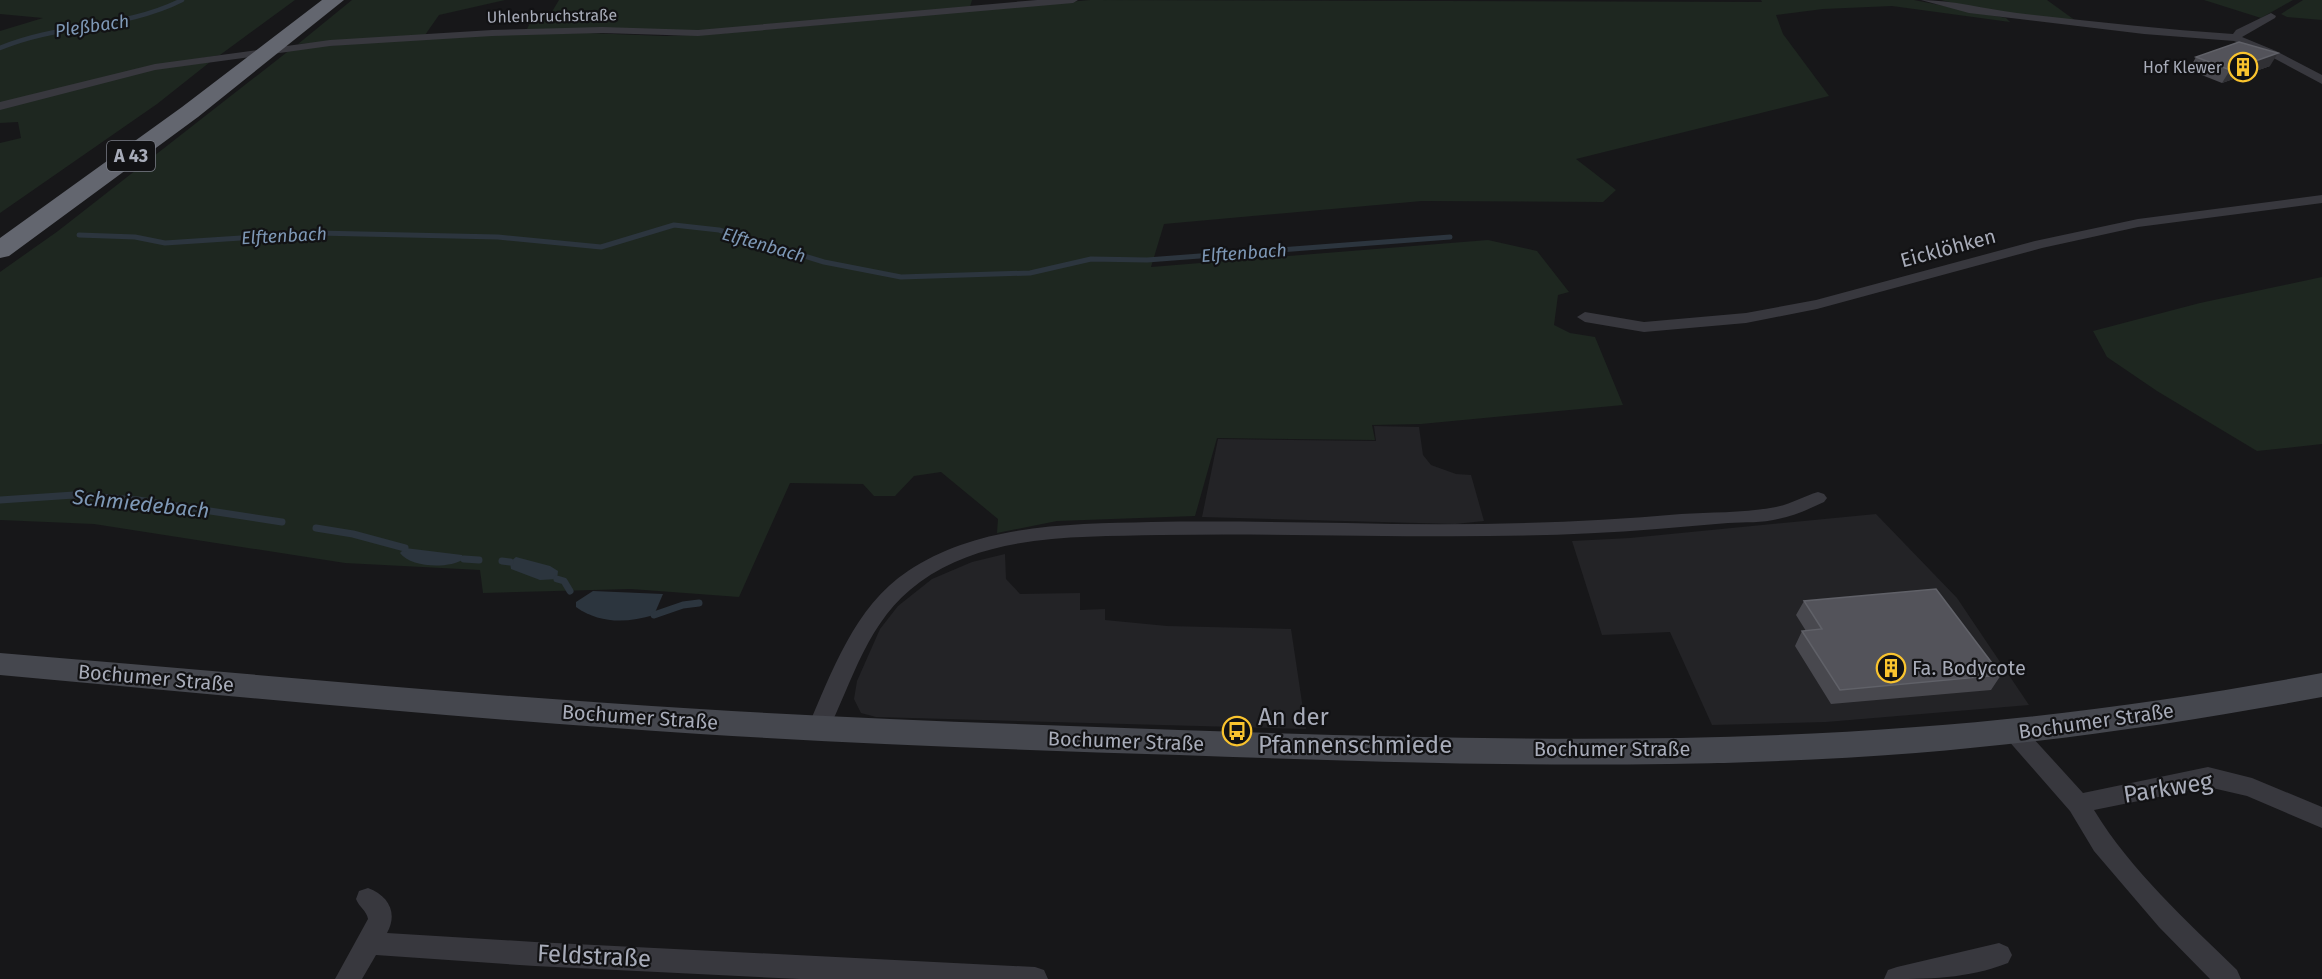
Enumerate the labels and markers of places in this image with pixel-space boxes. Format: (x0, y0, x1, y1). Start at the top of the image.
building icon: Hof Klewer (2227, 51, 2259, 83)
place label: Hof Klewer (2143, 58, 2223, 77)
building icon: Fa. Bodycote (1875, 652, 1907, 684)
place label: Fa. Bodycote (1912, 656, 2026, 680)
place label: An der Pfannenschmiede (1258, 703, 1452, 759)
bus stop icon: An der Pfannenschmiede (1221, 715, 1253, 747)

